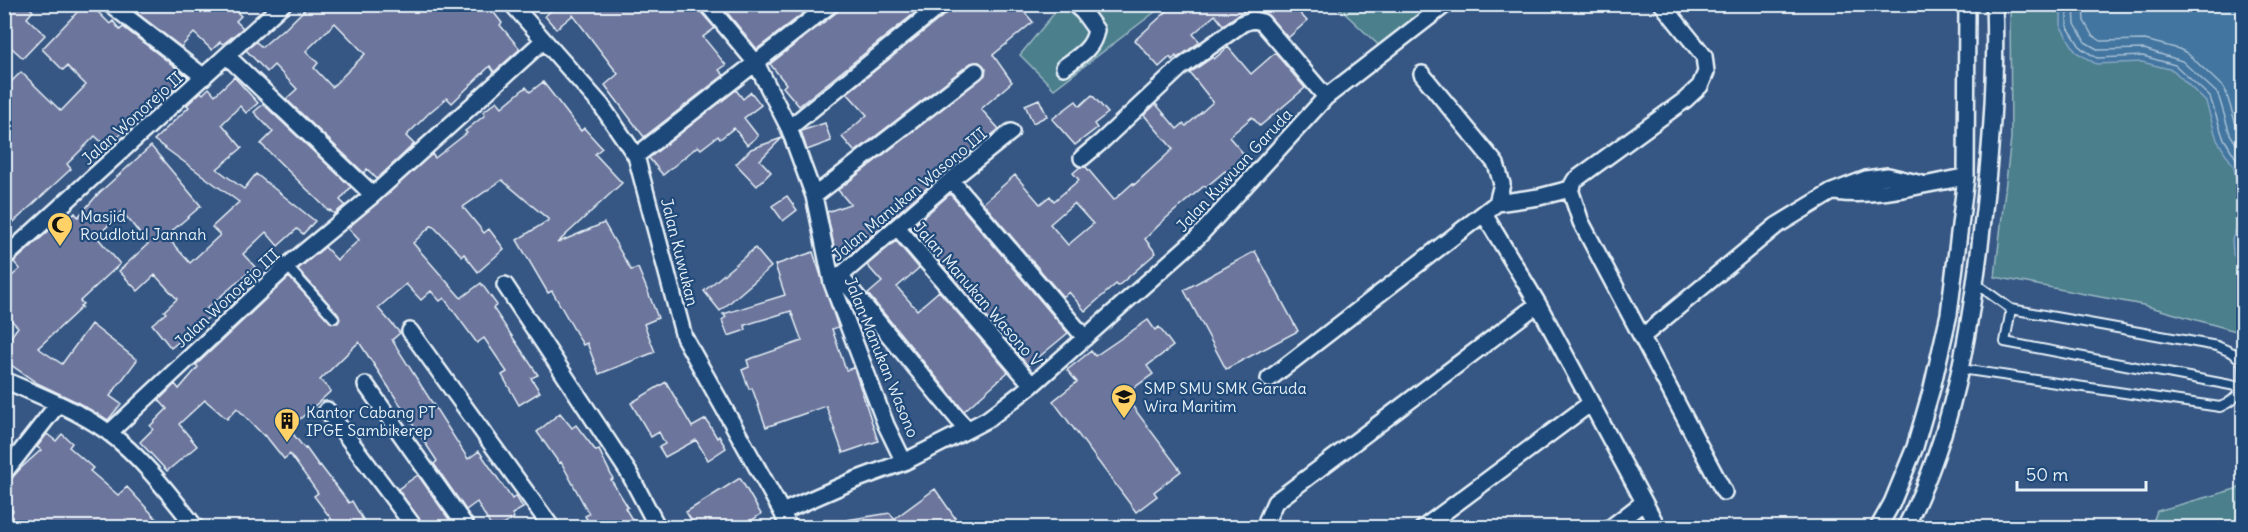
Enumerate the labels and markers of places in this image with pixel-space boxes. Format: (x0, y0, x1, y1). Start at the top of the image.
place label: Masjid Roudlotul Jannah (80, 206, 206, 244)
mosque icon: Masjid Roudlotul Jannah (45, 210, 75, 248)
place label: SMP SMU SMK Garuda Wira Maritim (1144, 378, 1307, 416)
school or university icon: SMP SMU SMK Garuda Wira Maritim (1109, 382, 1139, 420)
place label: Kantor Cabang PT IPGE Sambikerep (306, 402, 436, 440)
building icon: Kantor Cabang PT IPGE Sambikerep (272, 406, 302, 444)

